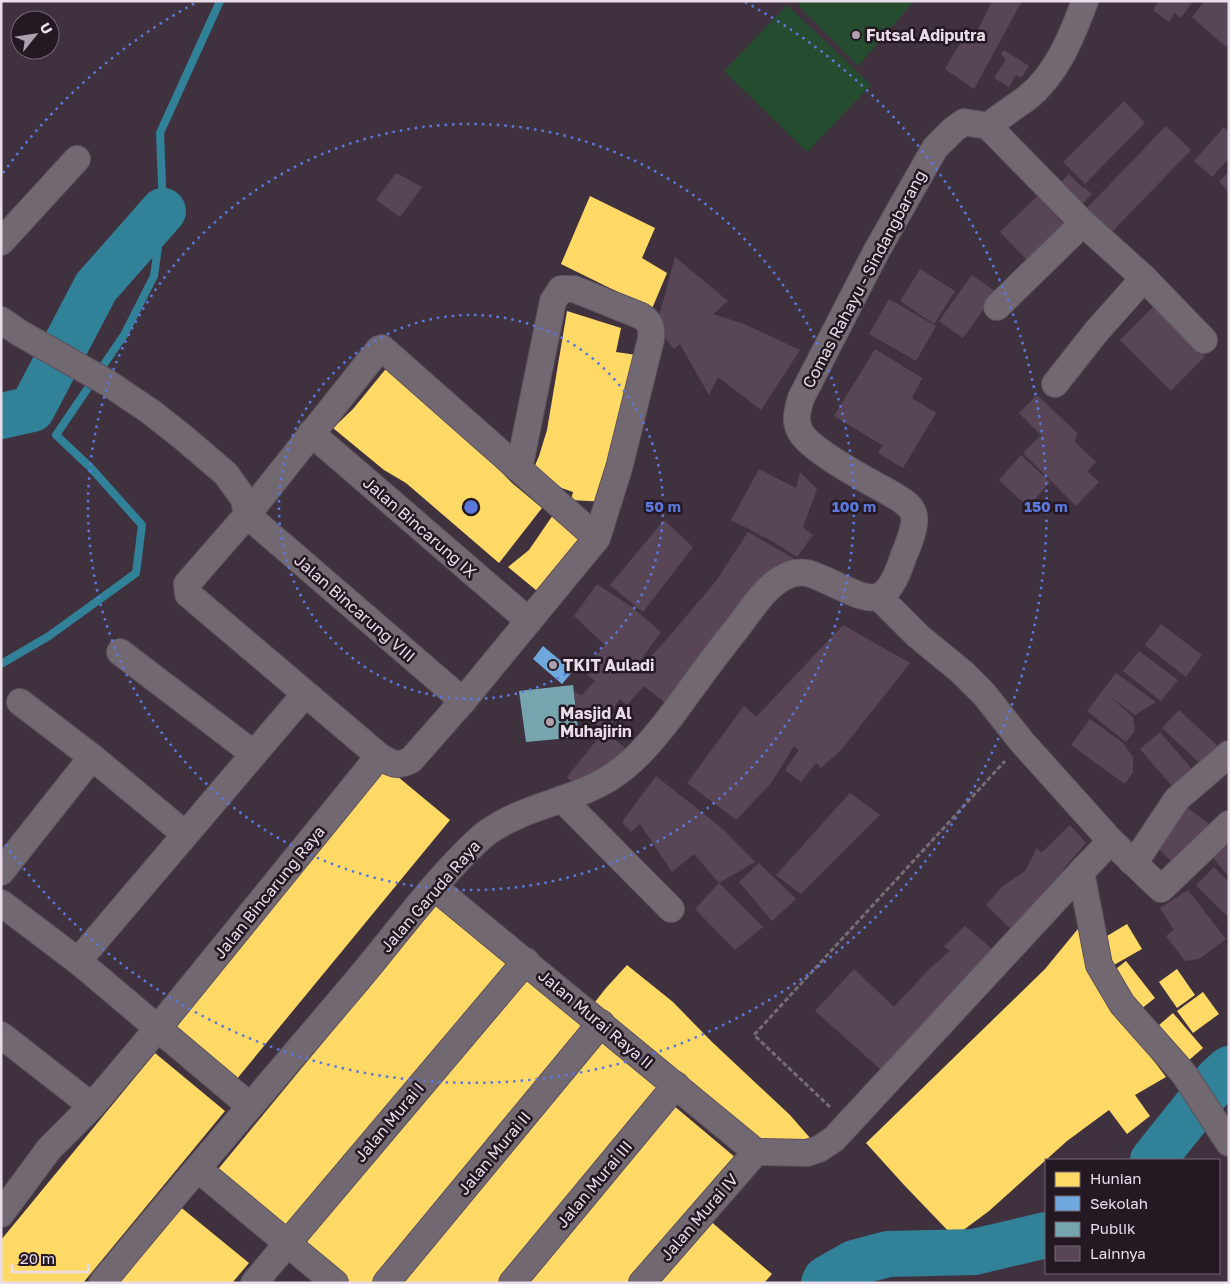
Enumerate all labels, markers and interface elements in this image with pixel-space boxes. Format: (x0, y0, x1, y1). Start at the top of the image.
north arrow (10, 10, 60, 60)
text: U (37, 20, 57, 37)
place label: Futsal Adiputra (866, 25, 986, 45)
marker: Futsal Adiputra (850, 29, 862, 41)
street label: Comas Rahayu - Sindangbarang (798, 167, 930, 391)
street label: Jalan Bincarung IX (359, 472, 481, 582)
text: 50 m (645, 497, 681, 515)
text: 100 m (832, 497, 876, 515)
text: 150 m (1024, 497, 1068, 515)
centre of rings (462, 498, 480, 516)
street label: Jalan Bincarung VIII (290, 550, 420, 666)
place label: TKIT Auladi (563, 655, 654, 675)
marker: TKIT Auladi (547, 659, 559, 671)
place label: Masjid Al Muhajirin (560, 703, 632, 741)
marker: Masjid Al Muhajirin (544, 716, 556, 728)
street label: Jalan Bincarung Raya (209, 822, 329, 962)
street label: Jalan Garuda Raya (376, 836, 484, 956)
street label: Jalan Murai Raya II (535, 965, 657, 1073)
street label: Jalan Murai I (350, 1078, 428, 1166)
street label: Jalan Murai II (453, 1107, 535, 1199)
street label: Jalan Murai III (552, 1136, 636, 1232)
legend (1045, 1159, 1220, 1274)
street label: Jalan Murai IV (656, 1169, 742, 1265)
text: Hunian (1090, 1169, 1141, 1187)
text: Sekolah (1090, 1194, 1148, 1212)
text: Publik (1090, 1219, 1136, 1237)
scale bar (12, 1242, 89, 1274)
text: Lainnya (1090, 1244, 1146, 1262)
text: 20 m (20, 1249, 55, 1267)

